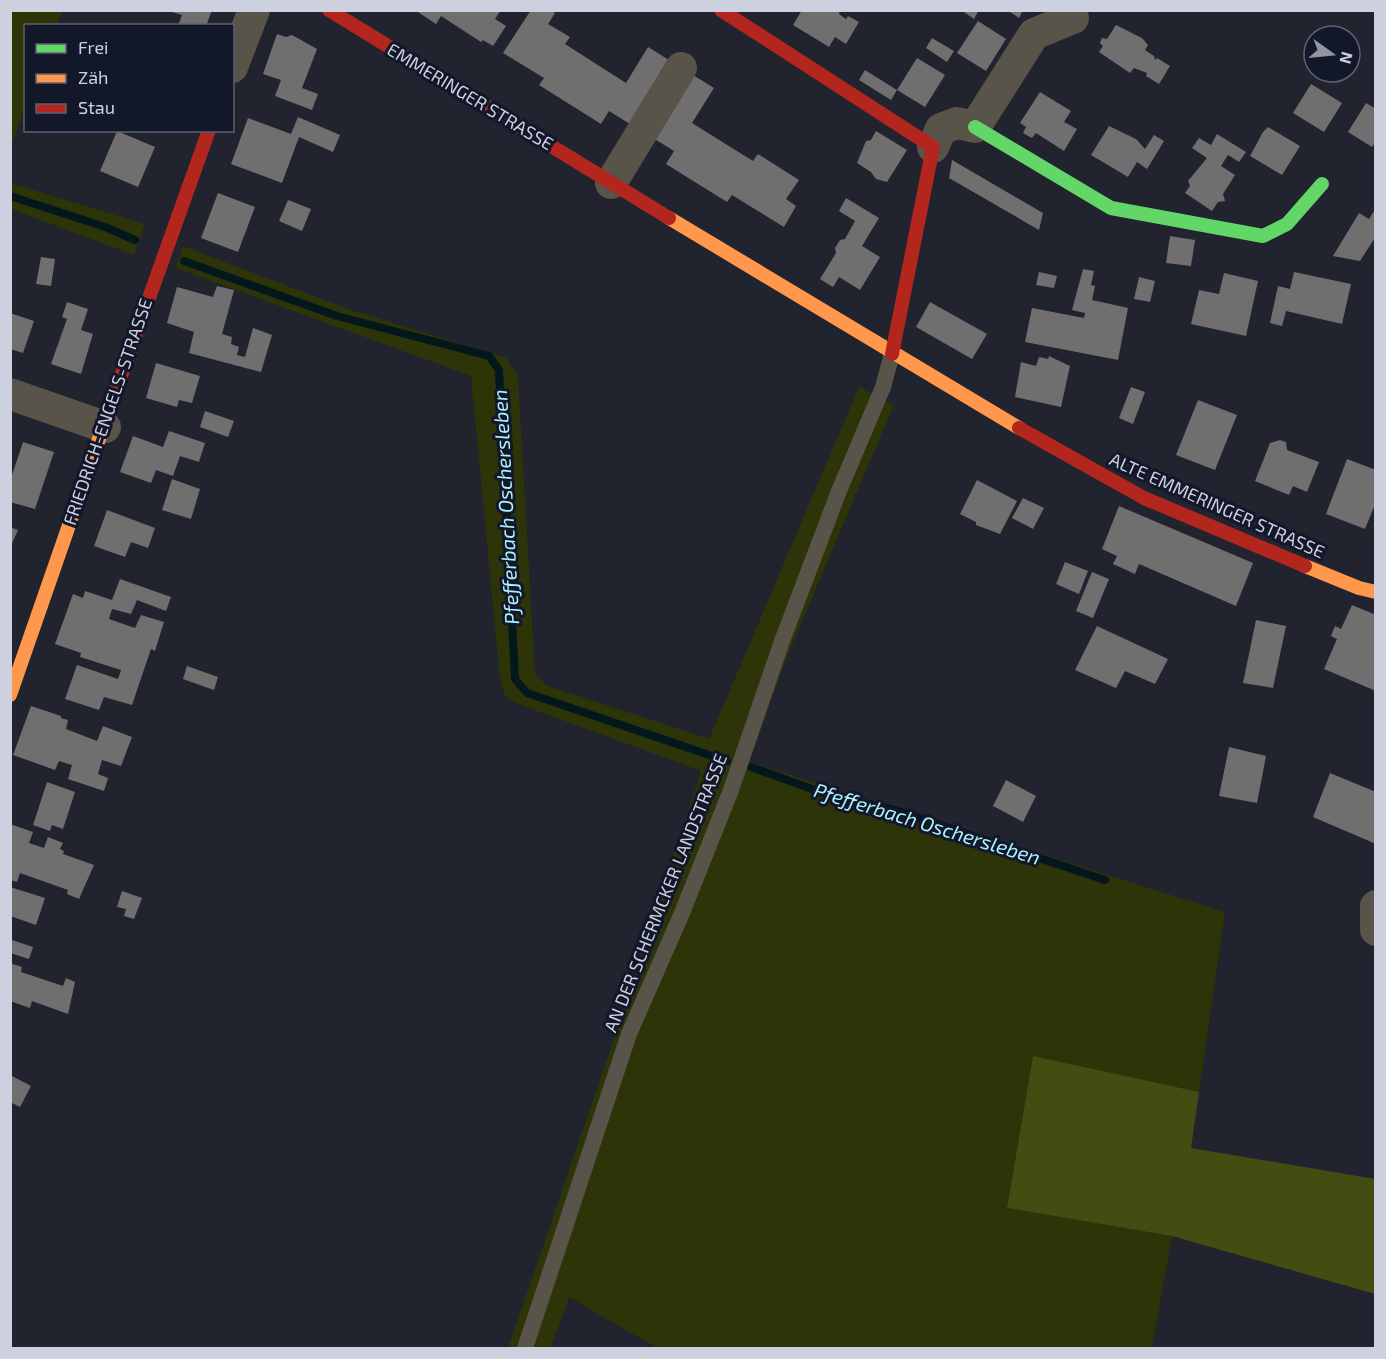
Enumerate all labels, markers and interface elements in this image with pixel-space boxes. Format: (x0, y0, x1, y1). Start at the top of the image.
legend (24, 24, 234, 132)
north arrow (1302, 24, 1362, 84)
text: Frei (78, 36, 109, 58)
street label: EMMERINGER STRASSE (383, 38, 558, 154)
text: N (1336, 50, 1358, 66)
text: Zäh (78, 66, 109, 88)
text: Stau (78, 96, 115, 118)
street label: FRIEDRICH-ENGELS-STRASSE (58, 295, 156, 528)
water label: Pfefferbach Oschersleben (487, 389, 523, 625)
street label: ALTE EMMERINGER STRASSE (1106, 448, 1328, 563)
street label: AN DER SCHERMCKER LANDSTRASSE (599, 750, 731, 1035)
water label: Pfefferbach Oschersleben (811, 777, 1043, 869)

